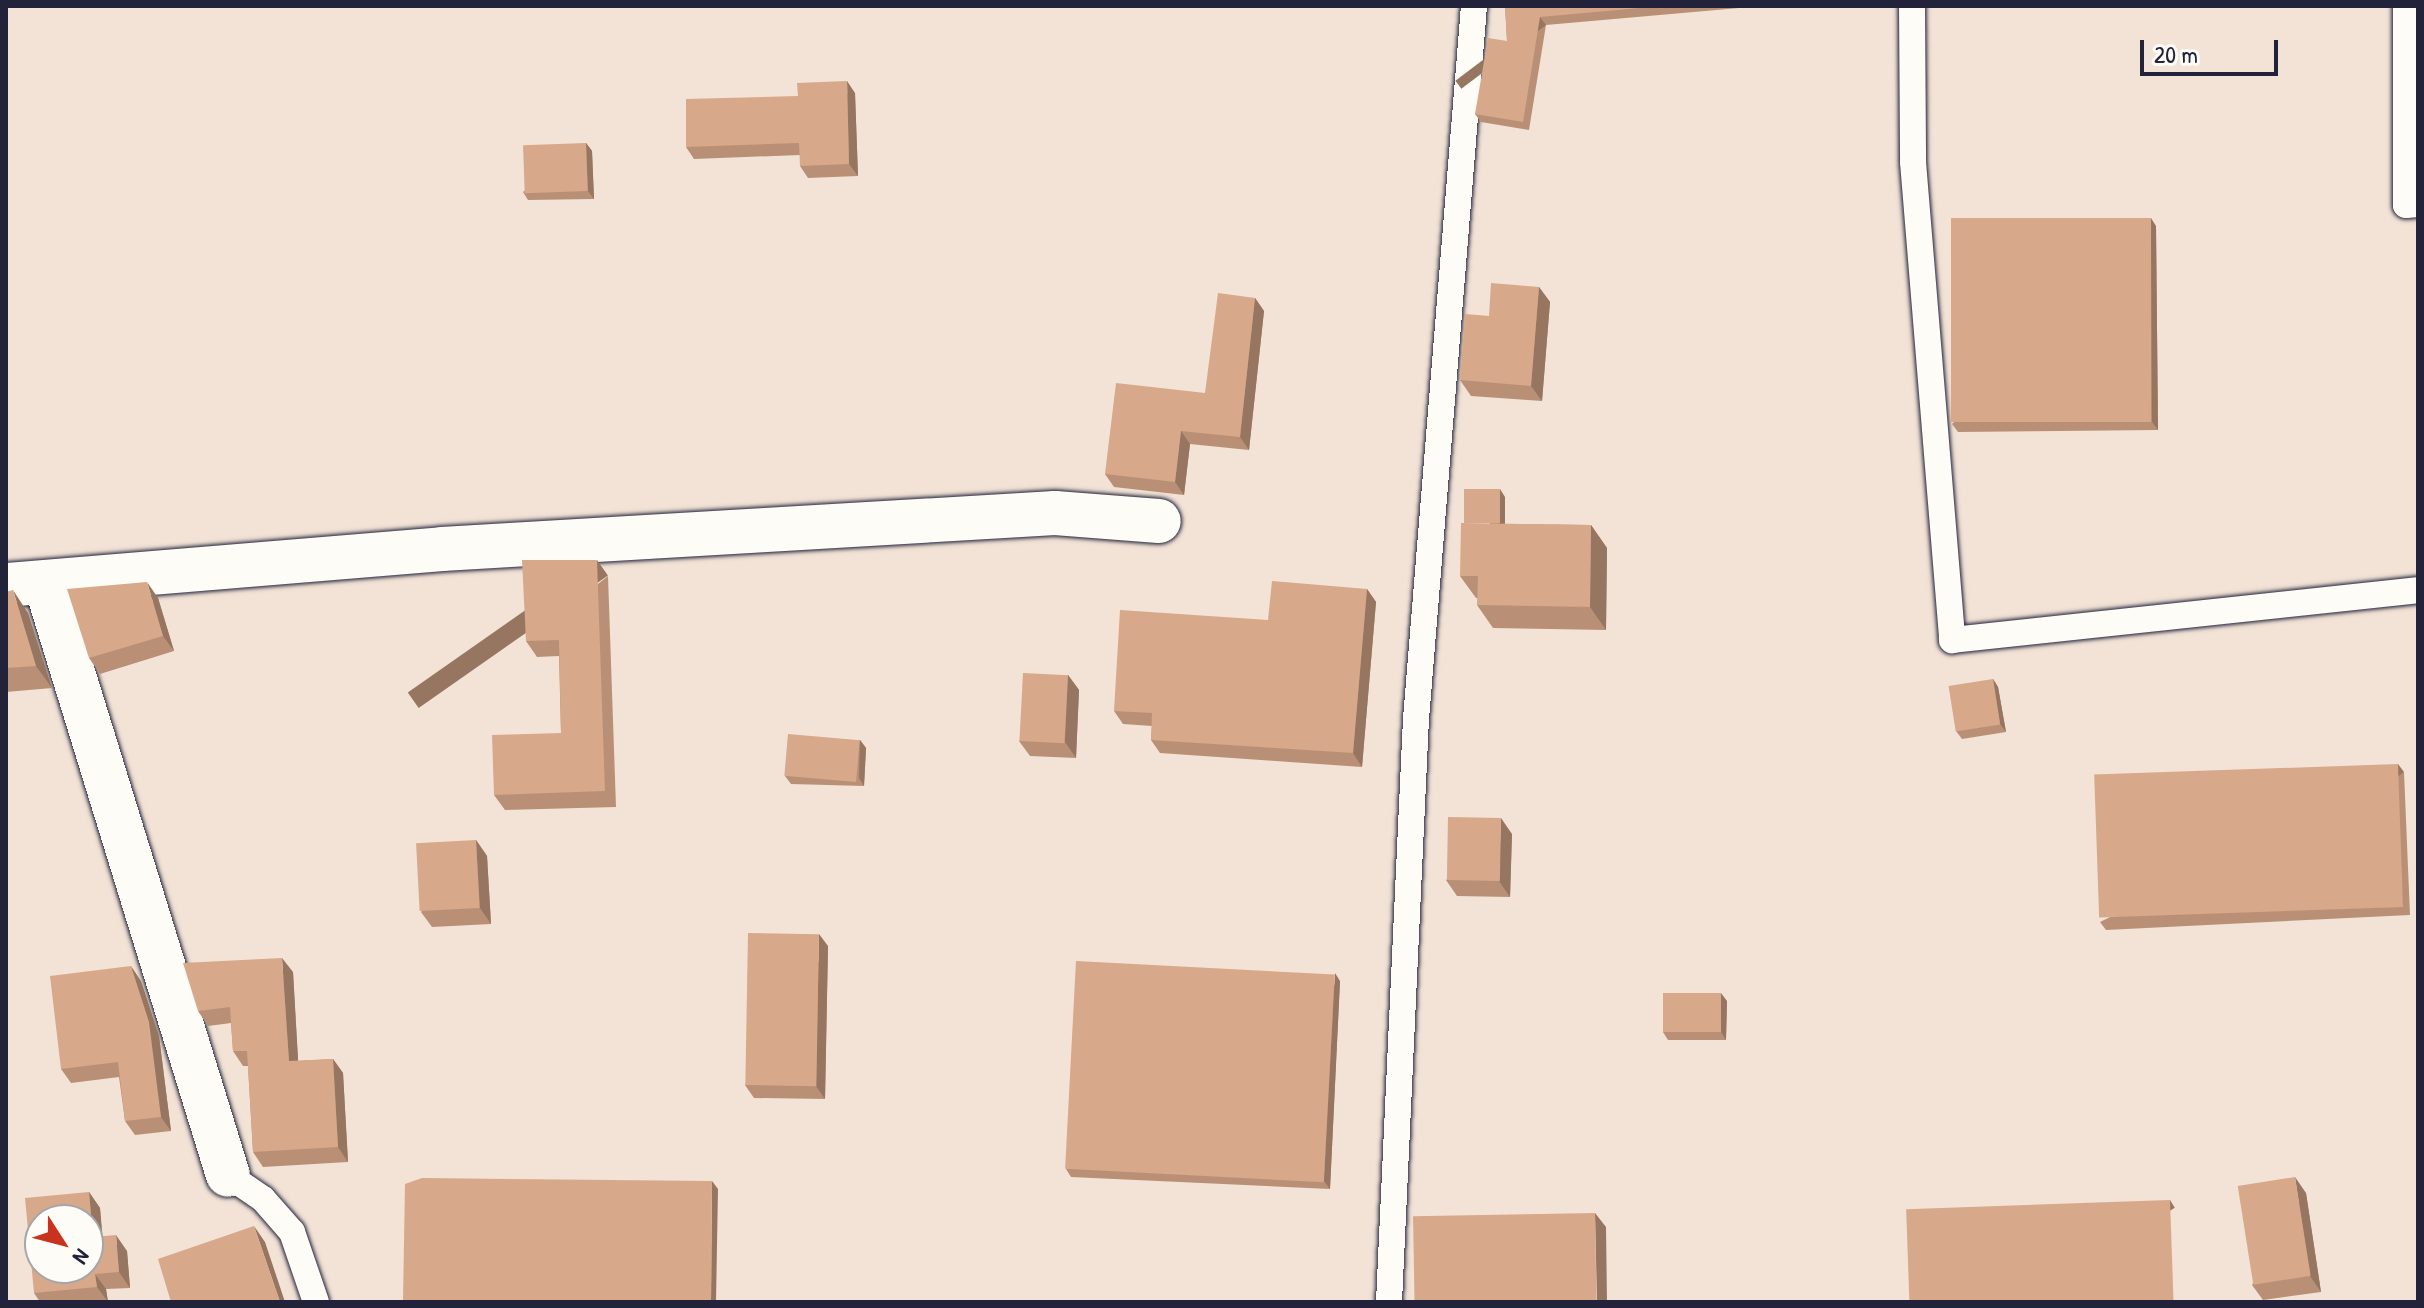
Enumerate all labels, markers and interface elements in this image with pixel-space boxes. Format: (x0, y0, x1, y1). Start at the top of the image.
scale bar (2144, 24, 2282, 74)
text: 20 m (2154, 38, 2198, 70)
north arrow (24, 1204, 104, 1284)
text: N (66, 1243, 97, 1270)

